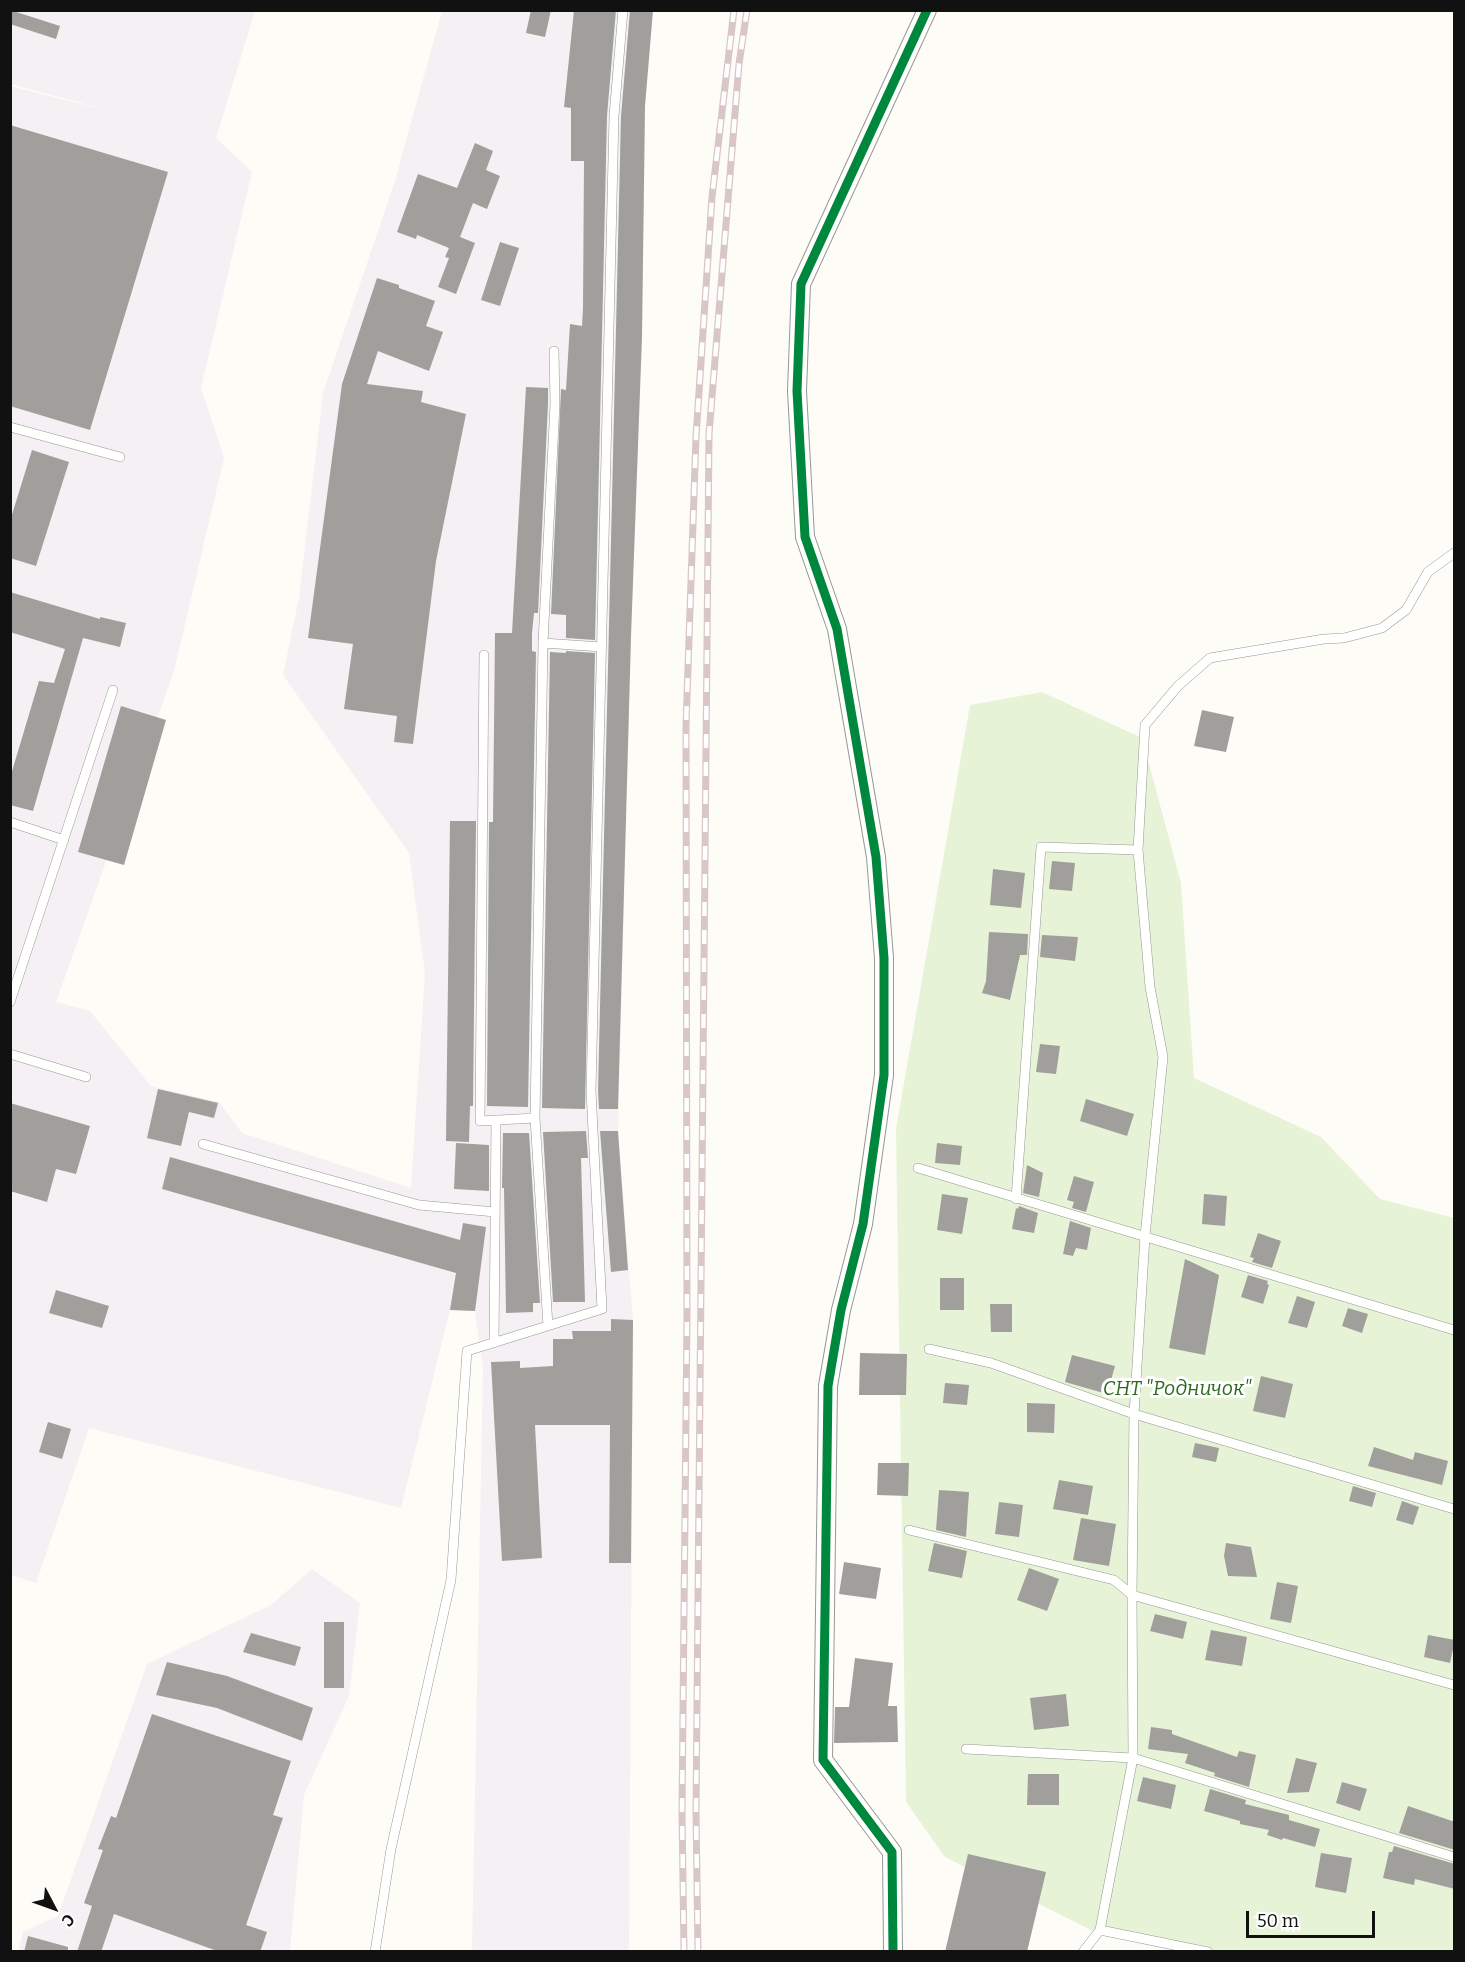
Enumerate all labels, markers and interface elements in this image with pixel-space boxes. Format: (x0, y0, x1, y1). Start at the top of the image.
park label: СНТ "Родничок" (1103, 1377, 1251, 1401)
north arrow (24, 1878, 84, 1938)
scale bar (1249, 1899, 1378, 1937)
text: С (57, 1910, 78, 1930)
text: 50 m (1257, 1910, 1299, 1932)

